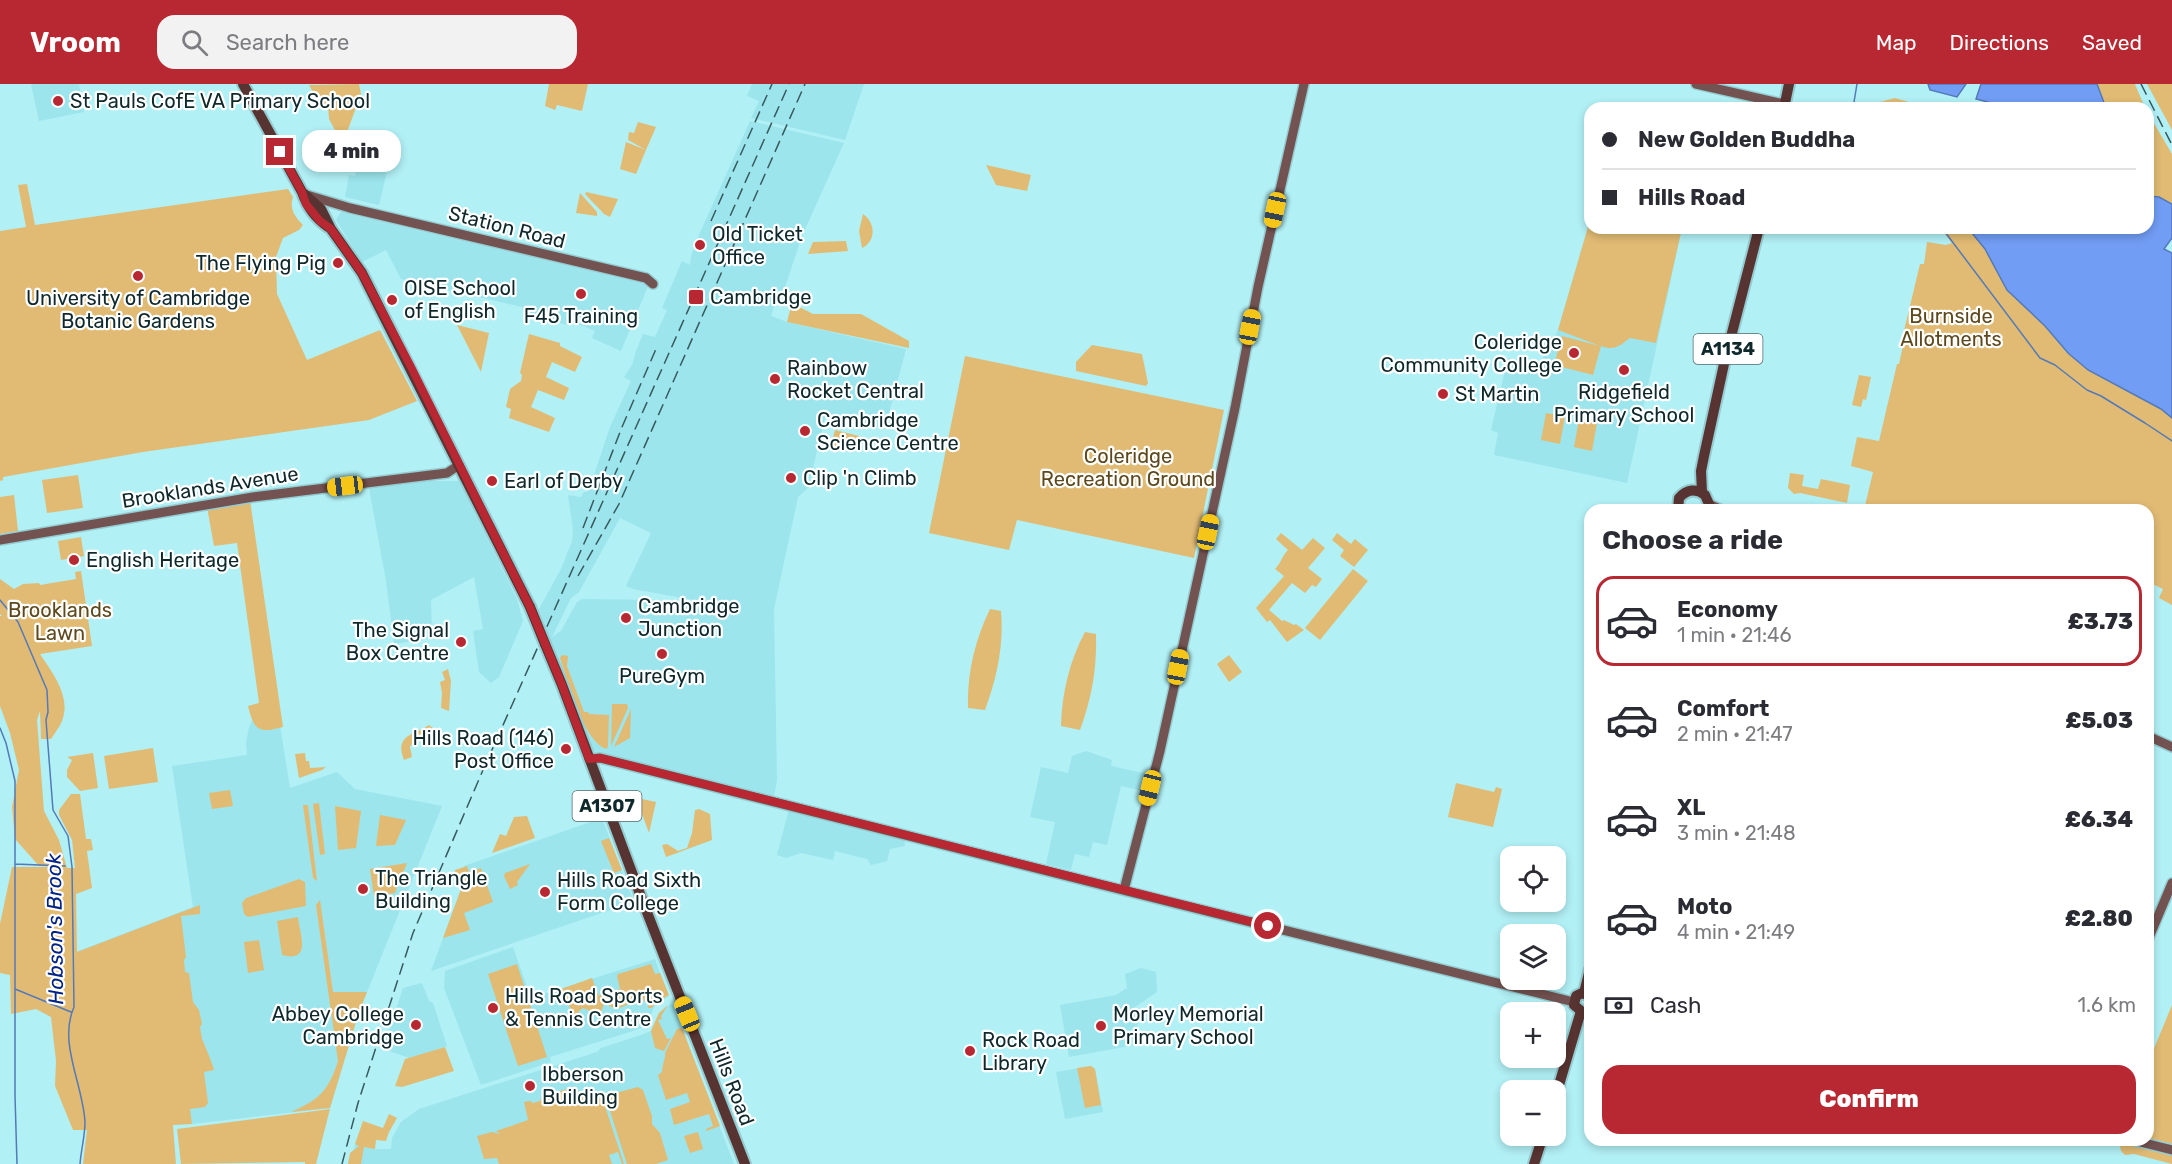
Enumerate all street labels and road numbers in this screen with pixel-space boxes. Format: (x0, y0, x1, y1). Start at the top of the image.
street label: Station Road (446, 201, 568, 253)
road number: A1134 (1694, 334, 1762, 364)
street label: Brooklands Avenue (120, 461, 300, 513)
road number: A1307 (572, 791, 642, 821)
street label: Hills Road (704, 1035, 760, 1129)

